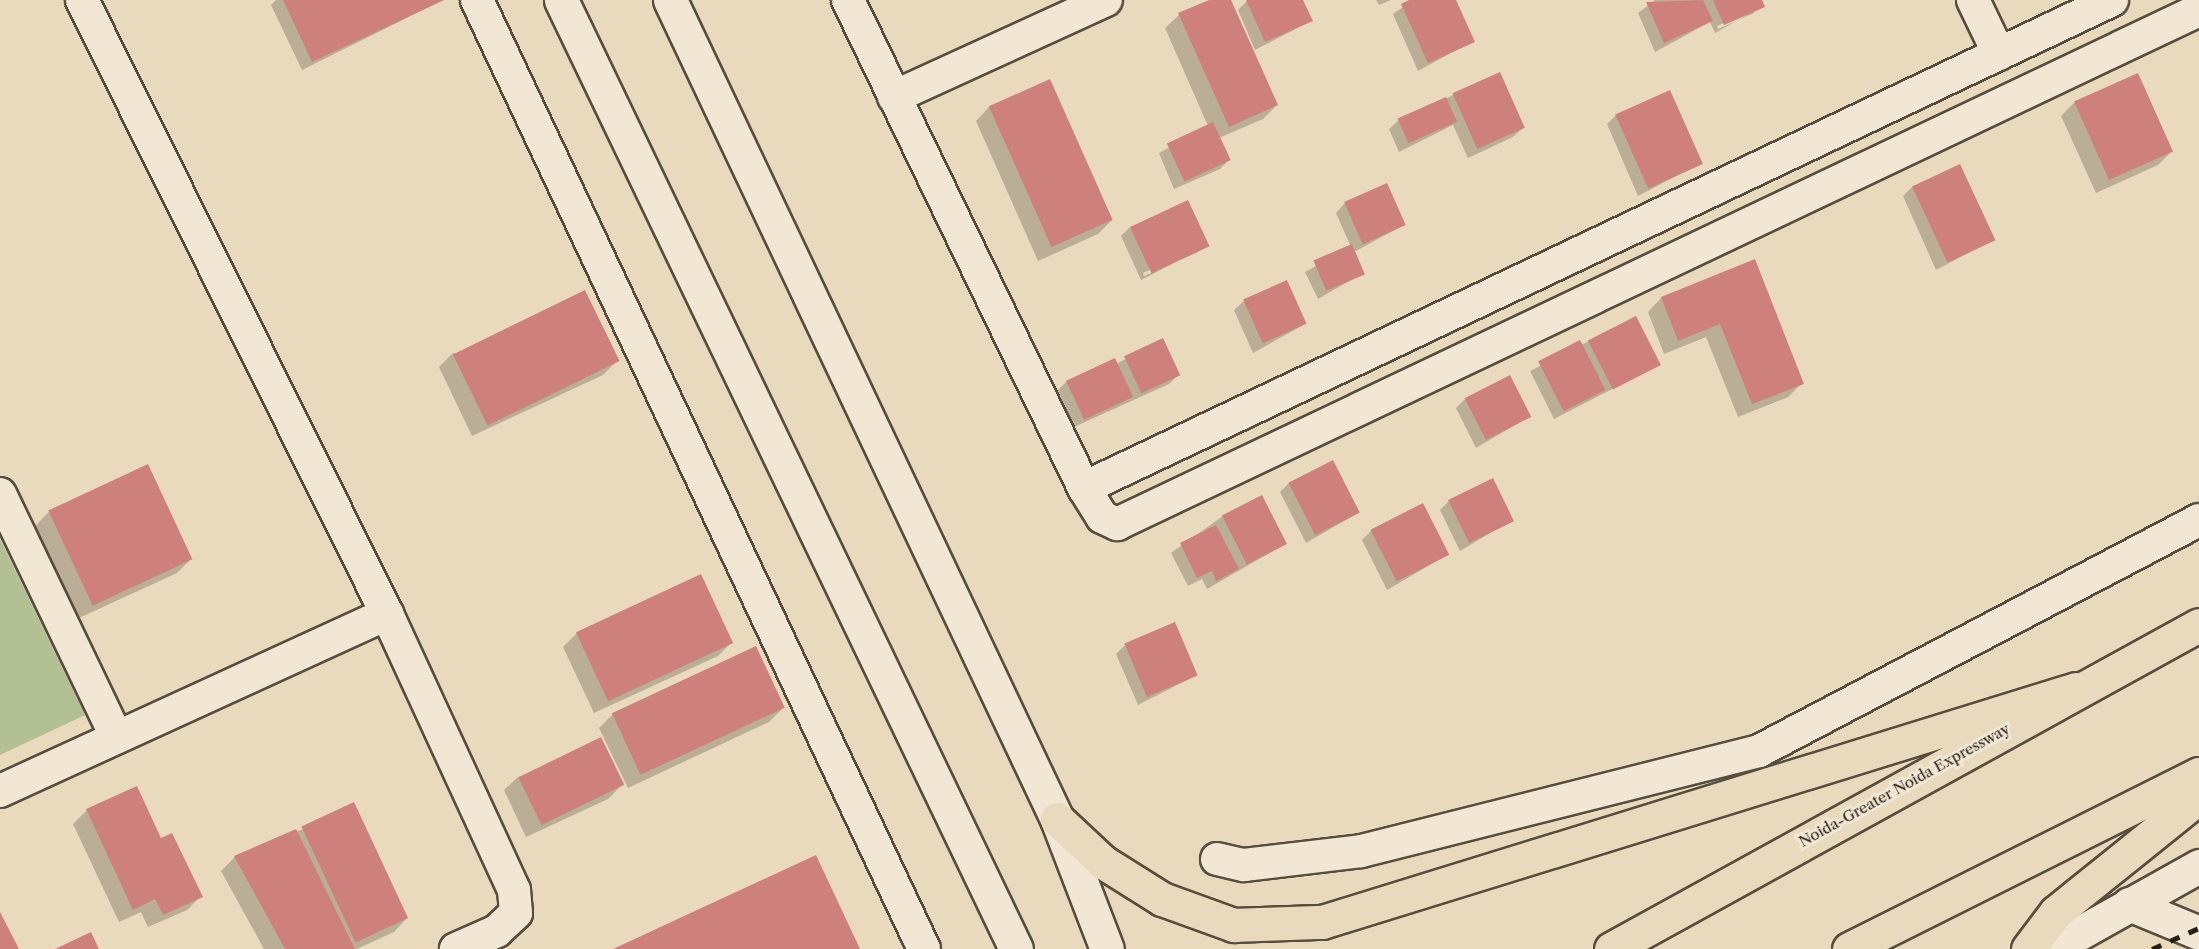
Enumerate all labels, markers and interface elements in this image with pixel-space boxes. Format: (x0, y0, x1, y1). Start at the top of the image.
street label: Noida-Greater Noida Expressway (1795, 719, 2013, 851)

